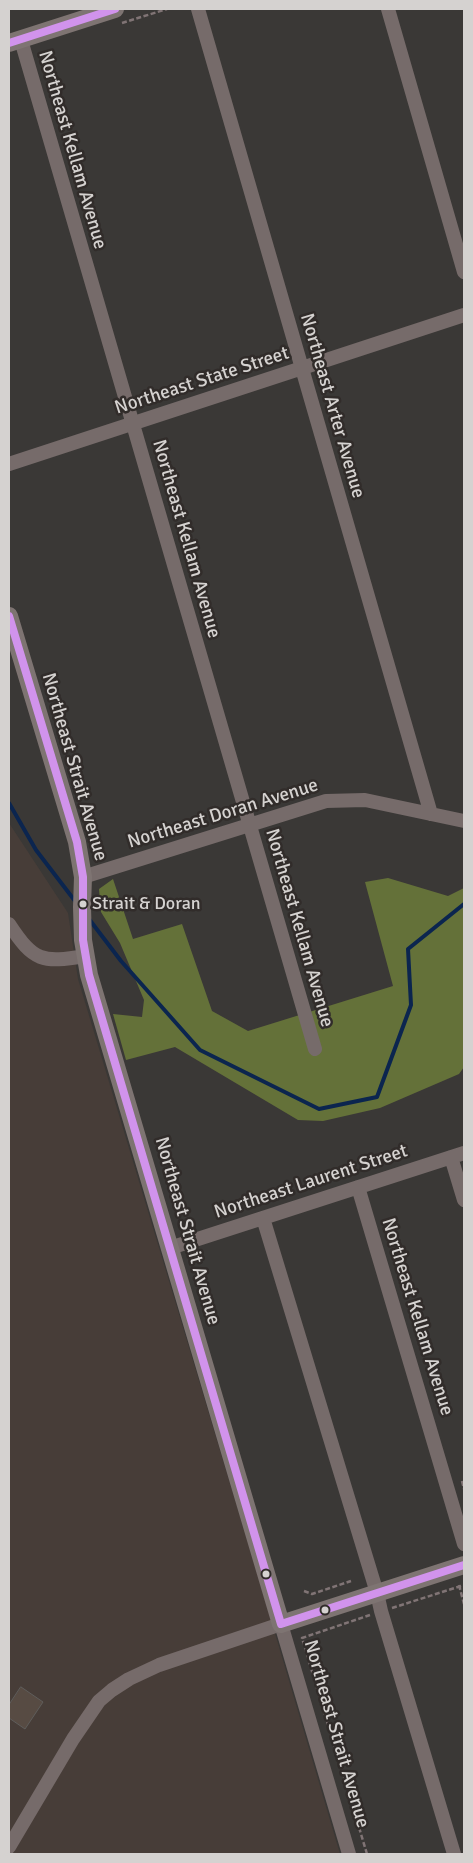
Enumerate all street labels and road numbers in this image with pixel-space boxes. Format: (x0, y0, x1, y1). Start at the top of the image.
street label: Northeast Kellam Avenue (33, 48, 111, 252)
street label: Northeast Arter Avenue (295, 311, 369, 501)
street label: Northeast State Street (112, 342, 292, 420)
street label: Northeast Kellam Avenue (147, 437, 225, 641)
street label: Northeast Strait Avenue (36, 670, 112, 864)
street label: Northeast Doran Avenue (125, 774, 321, 854)
street label: Northeast Kellam Avenue (260, 826, 338, 1030)
street label: Northeast Strait Avenue (149, 1134, 225, 1328)
street label: Northeast Laurent Street (211, 1140, 411, 1224)
street label: Northeast Kellam Avenue (376, 1215, 458, 1419)
street label: Northeast Strait Avenue (298, 1637, 374, 1831)

